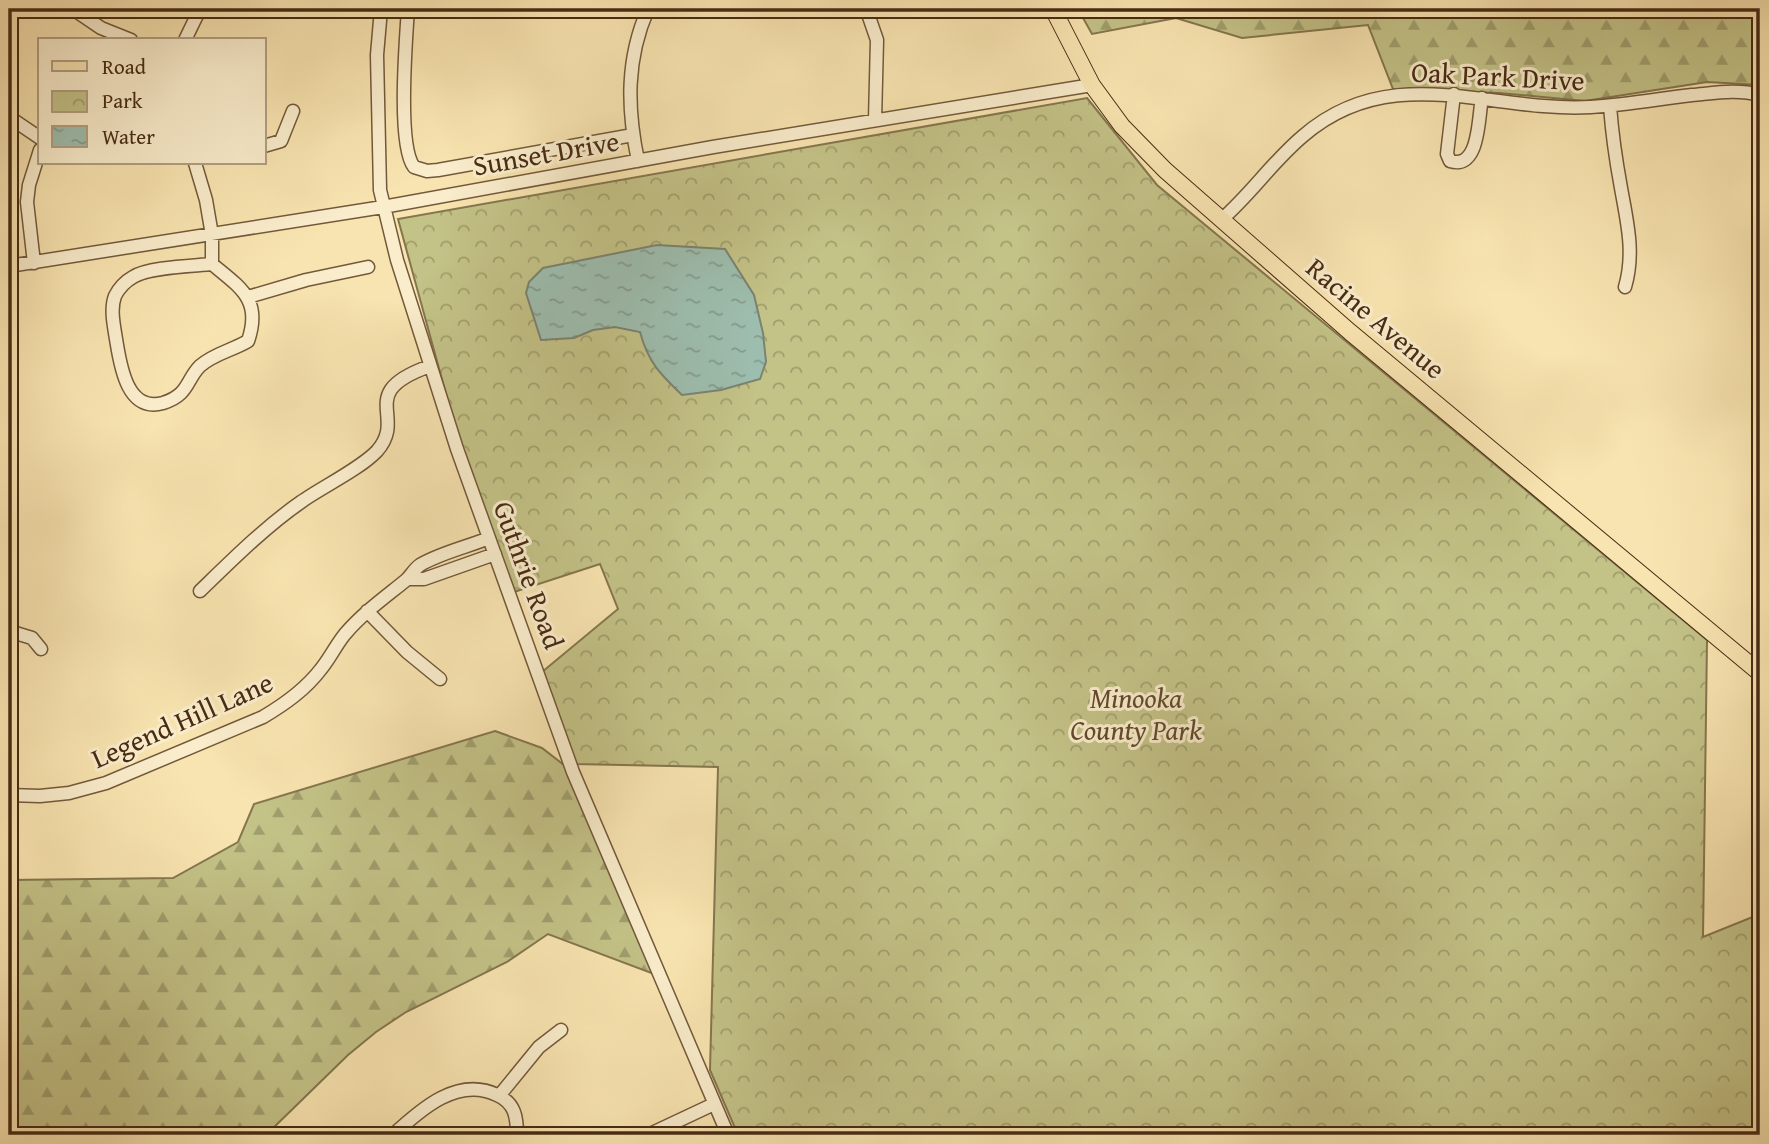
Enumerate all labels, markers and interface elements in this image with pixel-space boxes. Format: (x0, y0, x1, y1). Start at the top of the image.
legend (38, 38, 266, 164)
street label: Oak Park Drive (1410, 50, 1586, 101)
text: Road (102, 51, 147, 82)
text: Park (102, 85, 143, 116)
street label: Sunset Drive (470, 119, 622, 186)
text: Water (102, 121, 155, 152)
street label: Racine Avenue (1298, 247, 1455, 388)
street label: Guthrie Road (484, 495, 575, 655)
street label: Legend Hill Lane (84, 661, 279, 778)
park label: Minooka County Park (1070, 677, 1202, 750)

